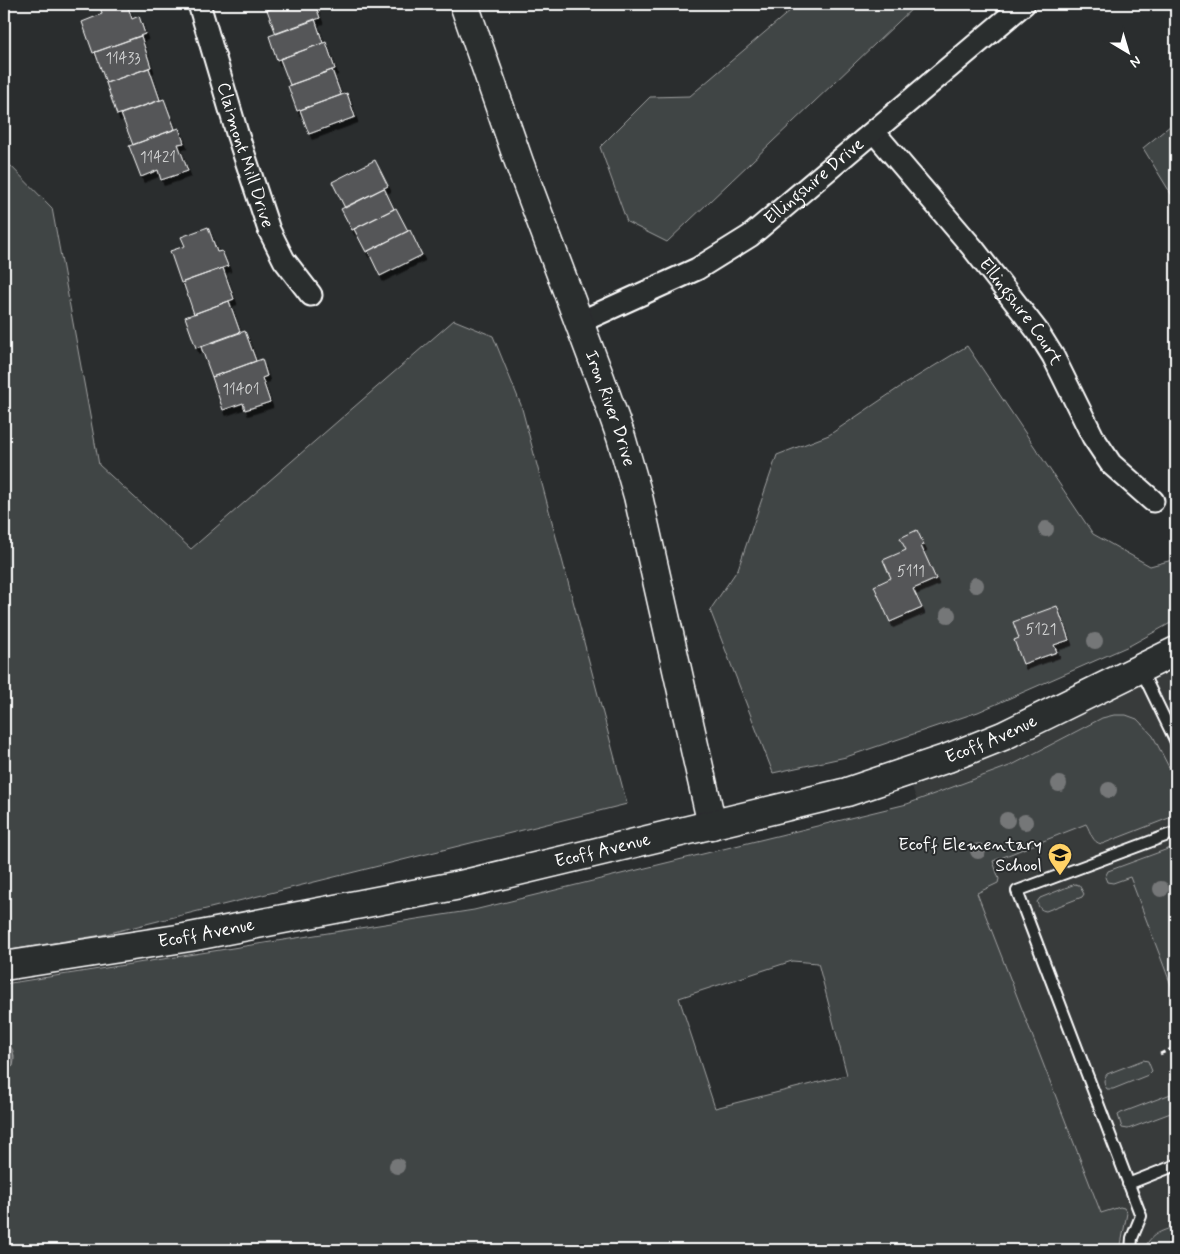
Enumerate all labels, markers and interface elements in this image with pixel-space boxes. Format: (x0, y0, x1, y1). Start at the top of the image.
north arrow (1102, 28, 1152, 78)
house number: 11433 (105, 49, 141, 69)
text: N (1126, 51, 1145, 71)
street label: Claimont Mill Drive (211, 79, 280, 231)
street label: Ellingshire Drive (759, 132, 869, 231)
house number: 11421 (140, 148, 176, 168)
street label: Ellingshire Court (973, 253, 1068, 370)
street label: Iron River Drive (579, 347, 641, 469)
house number: 11401 (223, 380, 259, 400)
house number: 5111 (897, 562, 925, 582)
house number: 5121 (1025, 620, 1057, 640)
street label: Ecoff Avenue (942, 709, 1041, 770)
street label: Ecoff Avenue (552, 828, 653, 874)
place label: Ecoff Elementary School (898, 833, 1042, 878)
school or university icon: Ecoff Elementary School (1047, 842, 1073, 876)
street label: Ecoff Avenue (156, 913, 257, 954)

